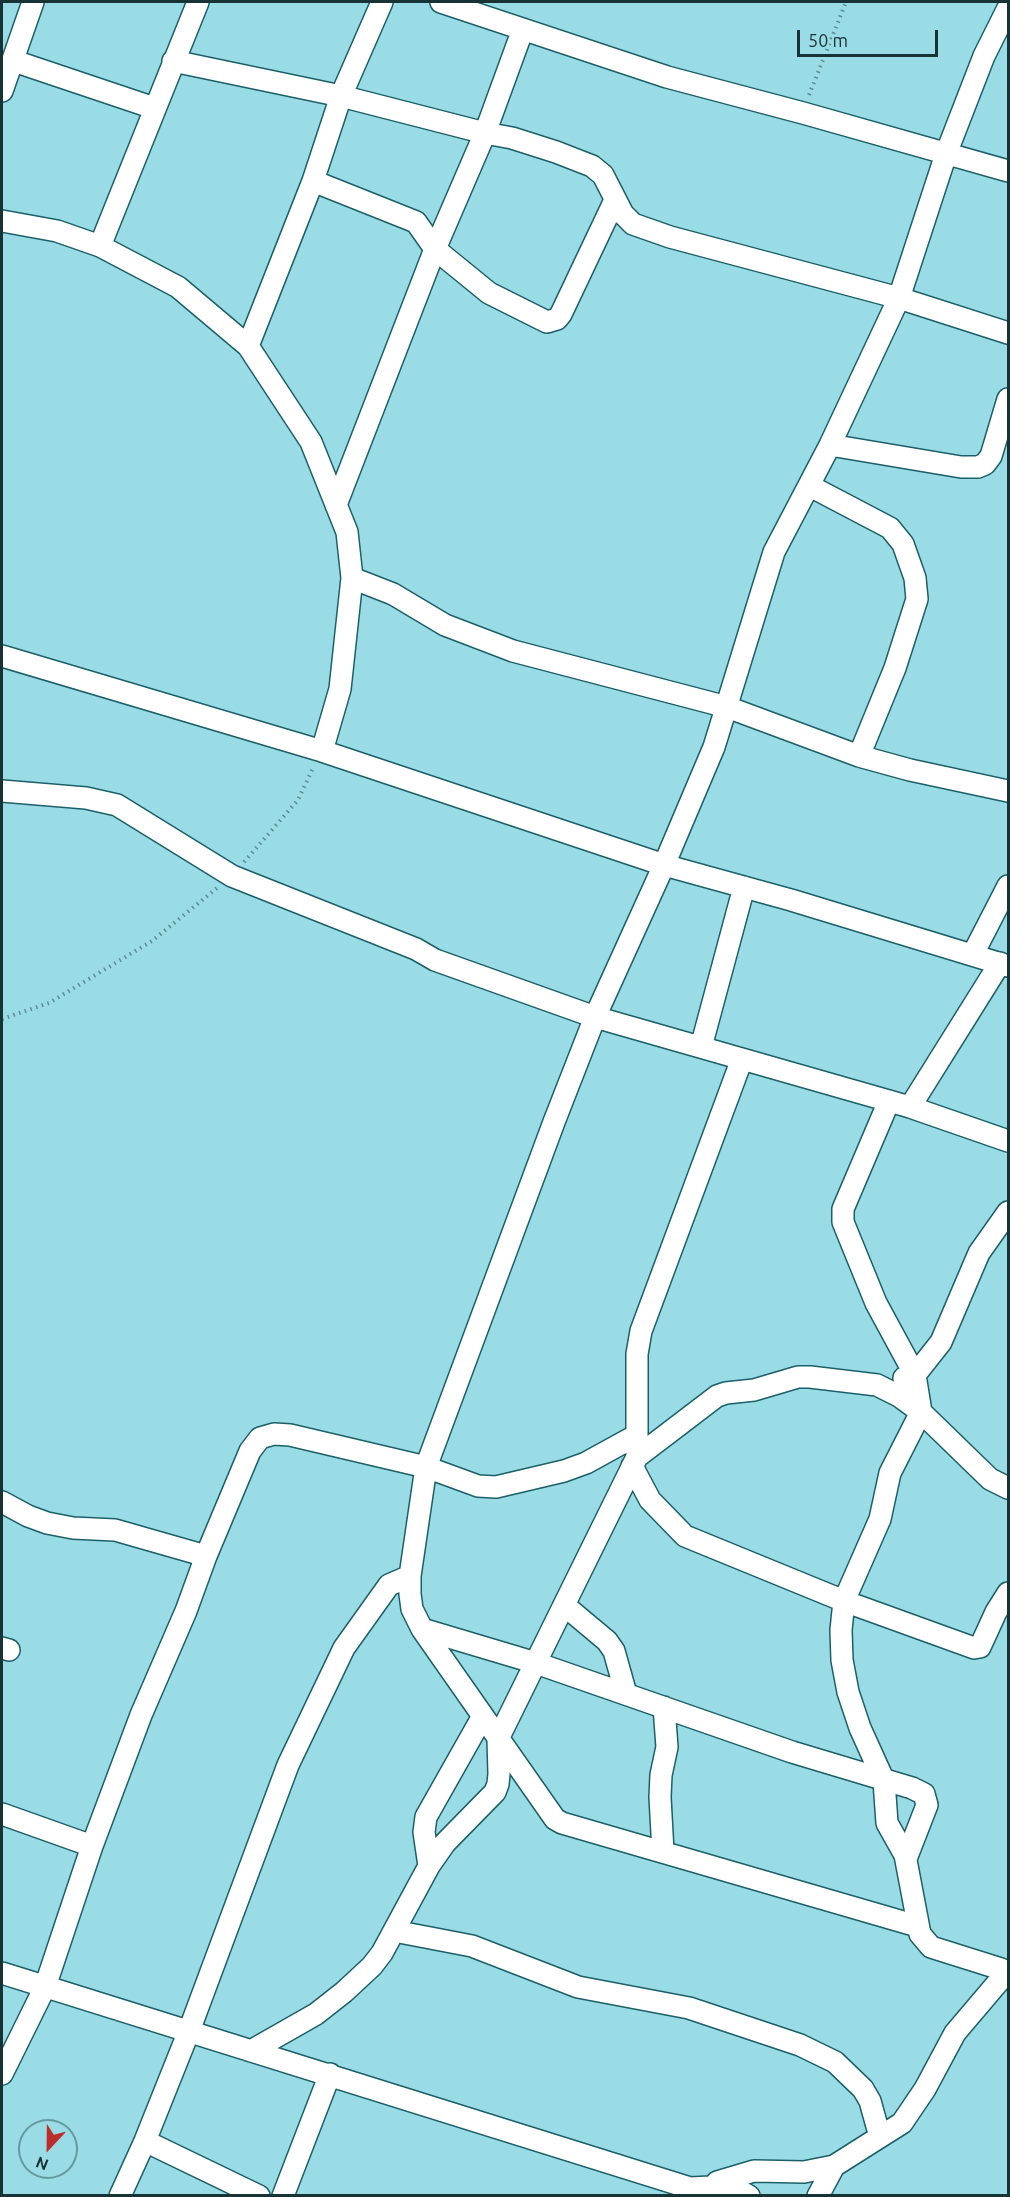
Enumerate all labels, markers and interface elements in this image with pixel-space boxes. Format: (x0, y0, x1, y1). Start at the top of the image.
scale bar (800, 18, 941, 56)
text: 50 m (808, 30, 848, 50)
north arrow (18, 2119, 78, 2179)
text: N (33, 2153, 51, 2174)

